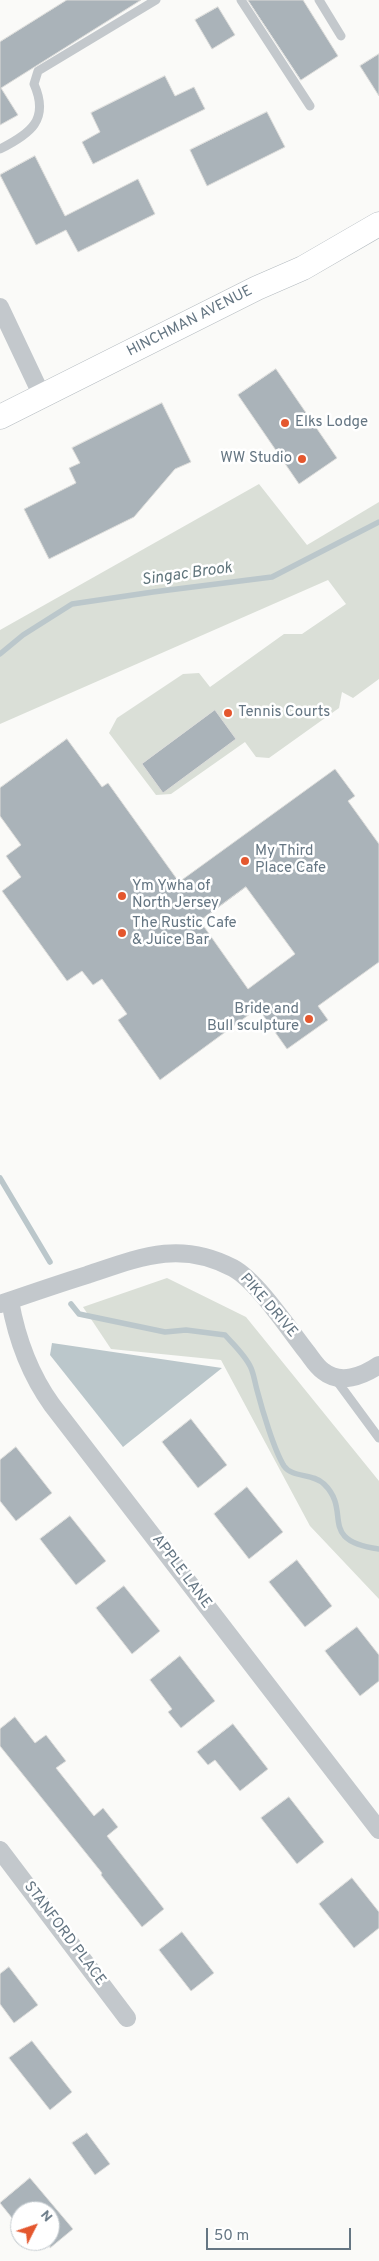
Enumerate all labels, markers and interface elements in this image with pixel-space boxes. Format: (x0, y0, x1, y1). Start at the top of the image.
street label: HINCHMAN AVENUE (124, 283, 256, 361)
place label: Elks Lodge (295, 414, 368, 432)
marker: Elks Lodge (279, 417, 291, 429)
place label: WW Studio (220, 450, 292, 468)
marker: WW Studio (296, 453, 308, 465)
water label: Singac Brook (141, 559, 233, 591)
place label: Tennis Courts (238, 704, 330, 722)
marker: Tennis Courts (222, 707, 234, 719)
place label: My Third Place Cafe (255, 843, 326, 878)
marker: My Third Place Cafe (239, 855, 251, 867)
place label: Ym Ywha of North Jersey (132, 878, 219, 913)
marker: Ym Ywha of North Jersey (116, 890, 128, 902)
place label: The Rustic Cafe & Juice Bar (132, 915, 237, 950)
marker: The Rustic Cafe & Juice Bar (116, 927, 128, 939)
place label: Bride and Bull sculpture (207, 1001, 299, 1036)
marker: Bride and Bull sculpture (303, 1013, 315, 1025)
street label: PIKE DRIVE (235, 1270, 301, 1342)
street label: APPLE LANE (147, 1532, 215, 1612)
street label: STANFORD PLACE (19, 1879, 109, 1989)
north arrow (10, 2201, 60, 2251)
text: N (36, 2207, 56, 2226)
scale bar (209, 2218, 354, 2250)
text: 50 m (214, 2227, 249, 2246)

